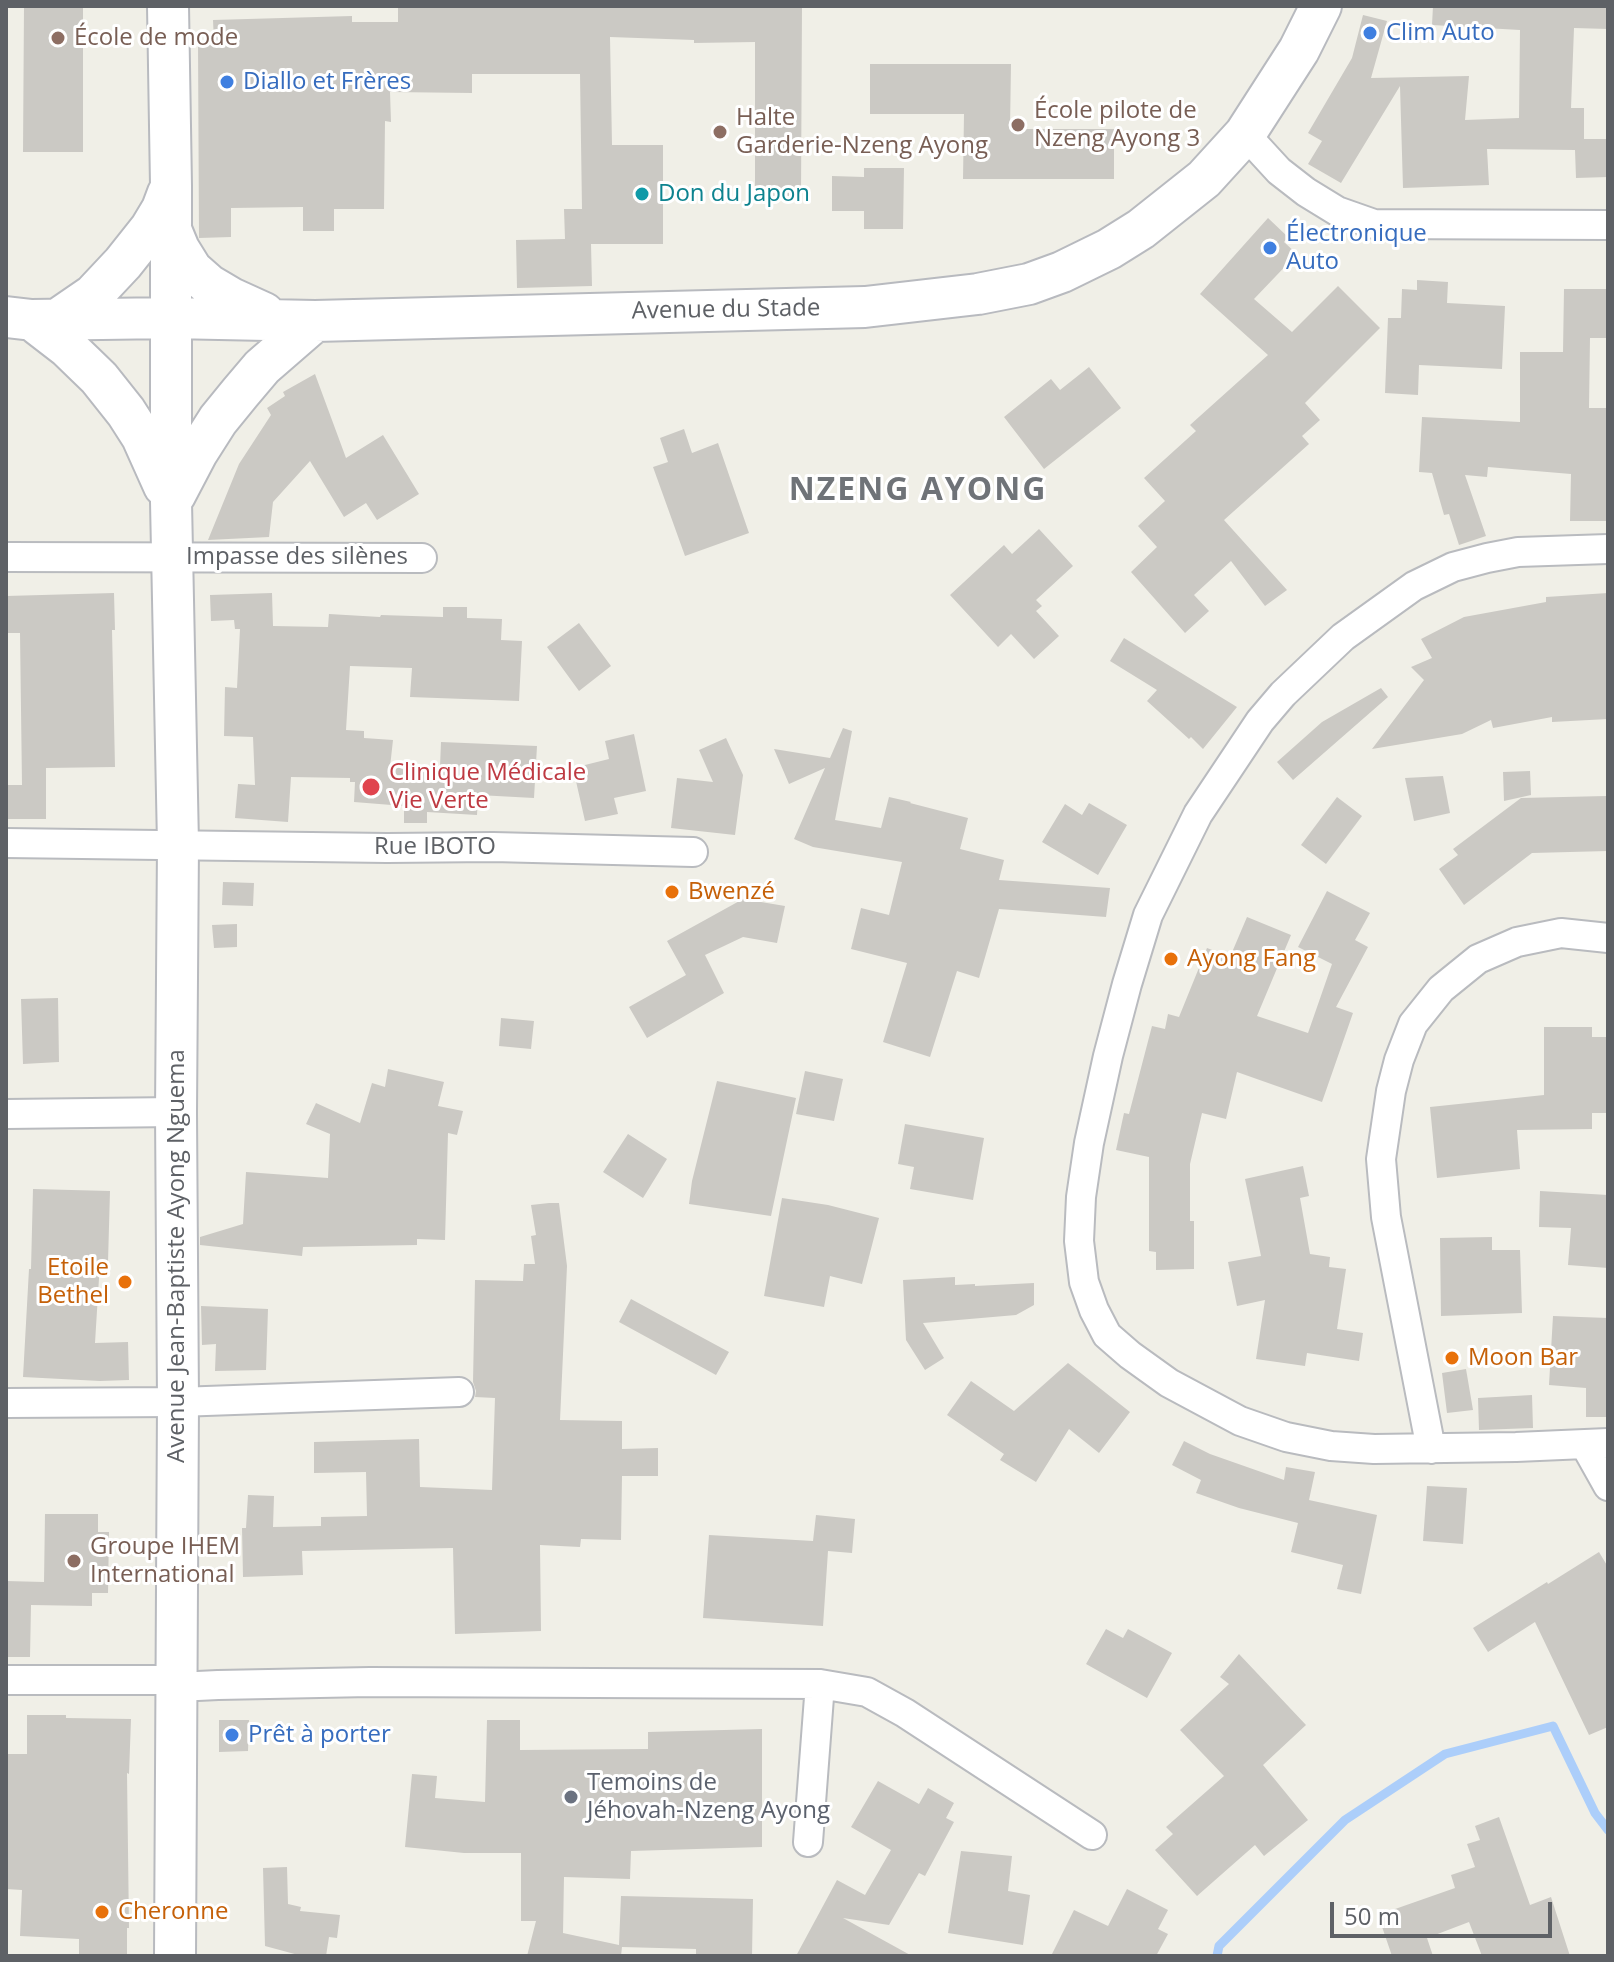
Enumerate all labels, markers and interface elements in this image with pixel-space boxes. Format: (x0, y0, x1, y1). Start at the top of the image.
place label: Clim Auto (1386, 19, 1495, 47)
place label: École de mode (74, 24, 238, 52)
marker: Clim Auto (1361, 24, 1379, 42)
marker: École de mode (49, 29, 67, 47)
place label: Diallo et Frères (243, 68, 411, 96)
marker: Diallo et Frères (218, 73, 236, 91)
place label: École pilote de Nzeng Ayong 3 (1034, 97, 1200, 153)
place label: Halte Garderie-Nzeng Ayong (736, 104, 988, 160)
marker: École pilote de Nzeng Ayong 3 (1009, 116, 1027, 134)
marker: Halte Garderie-Nzeng Ayong (711, 123, 729, 141)
place label: Don du Japon (658, 180, 810, 208)
marker: Don du Japon (633, 185, 651, 203)
place label: Électronique Auto (1286, 220, 1427, 276)
marker: Électronique Auto (1261, 239, 1279, 257)
street label: Avenue du Stade (631, 294, 821, 326)
district label: NZENG AYONG (789, 472, 1047, 510)
street label: Impasse des silènes (186, 543, 408, 571)
place label: Clinique Médicale Vie Verte (389, 759, 586, 815)
marker: Clinique Médicale Vie Verte (360, 776, 382, 798)
street label: Rue IBOTO (374, 833, 496, 861)
place label: Bwenzé (688, 878, 775, 906)
marker: Bwenzé (663, 883, 681, 901)
place label: Ayong Fang (1187, 945, 1316, 973)
marker: Ayong Fang (1162, 950, 1180, 968)
street label: Avenue Jean-Baptiste Ayong Nguema (163, 1049, 191, 1463)
place label: Etoile Bethel (37, 1254, 109, 1310)
marker: Etoile Bethel (116, 1273, 134, 1291)
place label: Moon Bar (1468, 1344, 1578, 1372)
marker: Moon Bar (1443, 1349, 1461, 1367)
place label: Groupe IHEM International (90, 1533, 240, 1589)
marker: Groupe IHEM International (65, 1552, 83, 1570)
place label: Prêt à porter (248, 1721, 391, 1749)
marker: Prêt à porter (223, 1726, 241, 1744)
place label: Temoins de Jéhovah-Nzeng Ayong (587, 1769, 830, 1825)
marker: Temoins de Jéhovah-Nzeng Ayong (562, 1788, 580, 1806)
scale bar (1334, 1886, 1556, 1936)
place label: Cheronne (118, 1898, 228, 1926)
text: 50 m (1344, 1899, 1400, 1932)
marker: Cheronne (93, 1903, 111, 1921)

